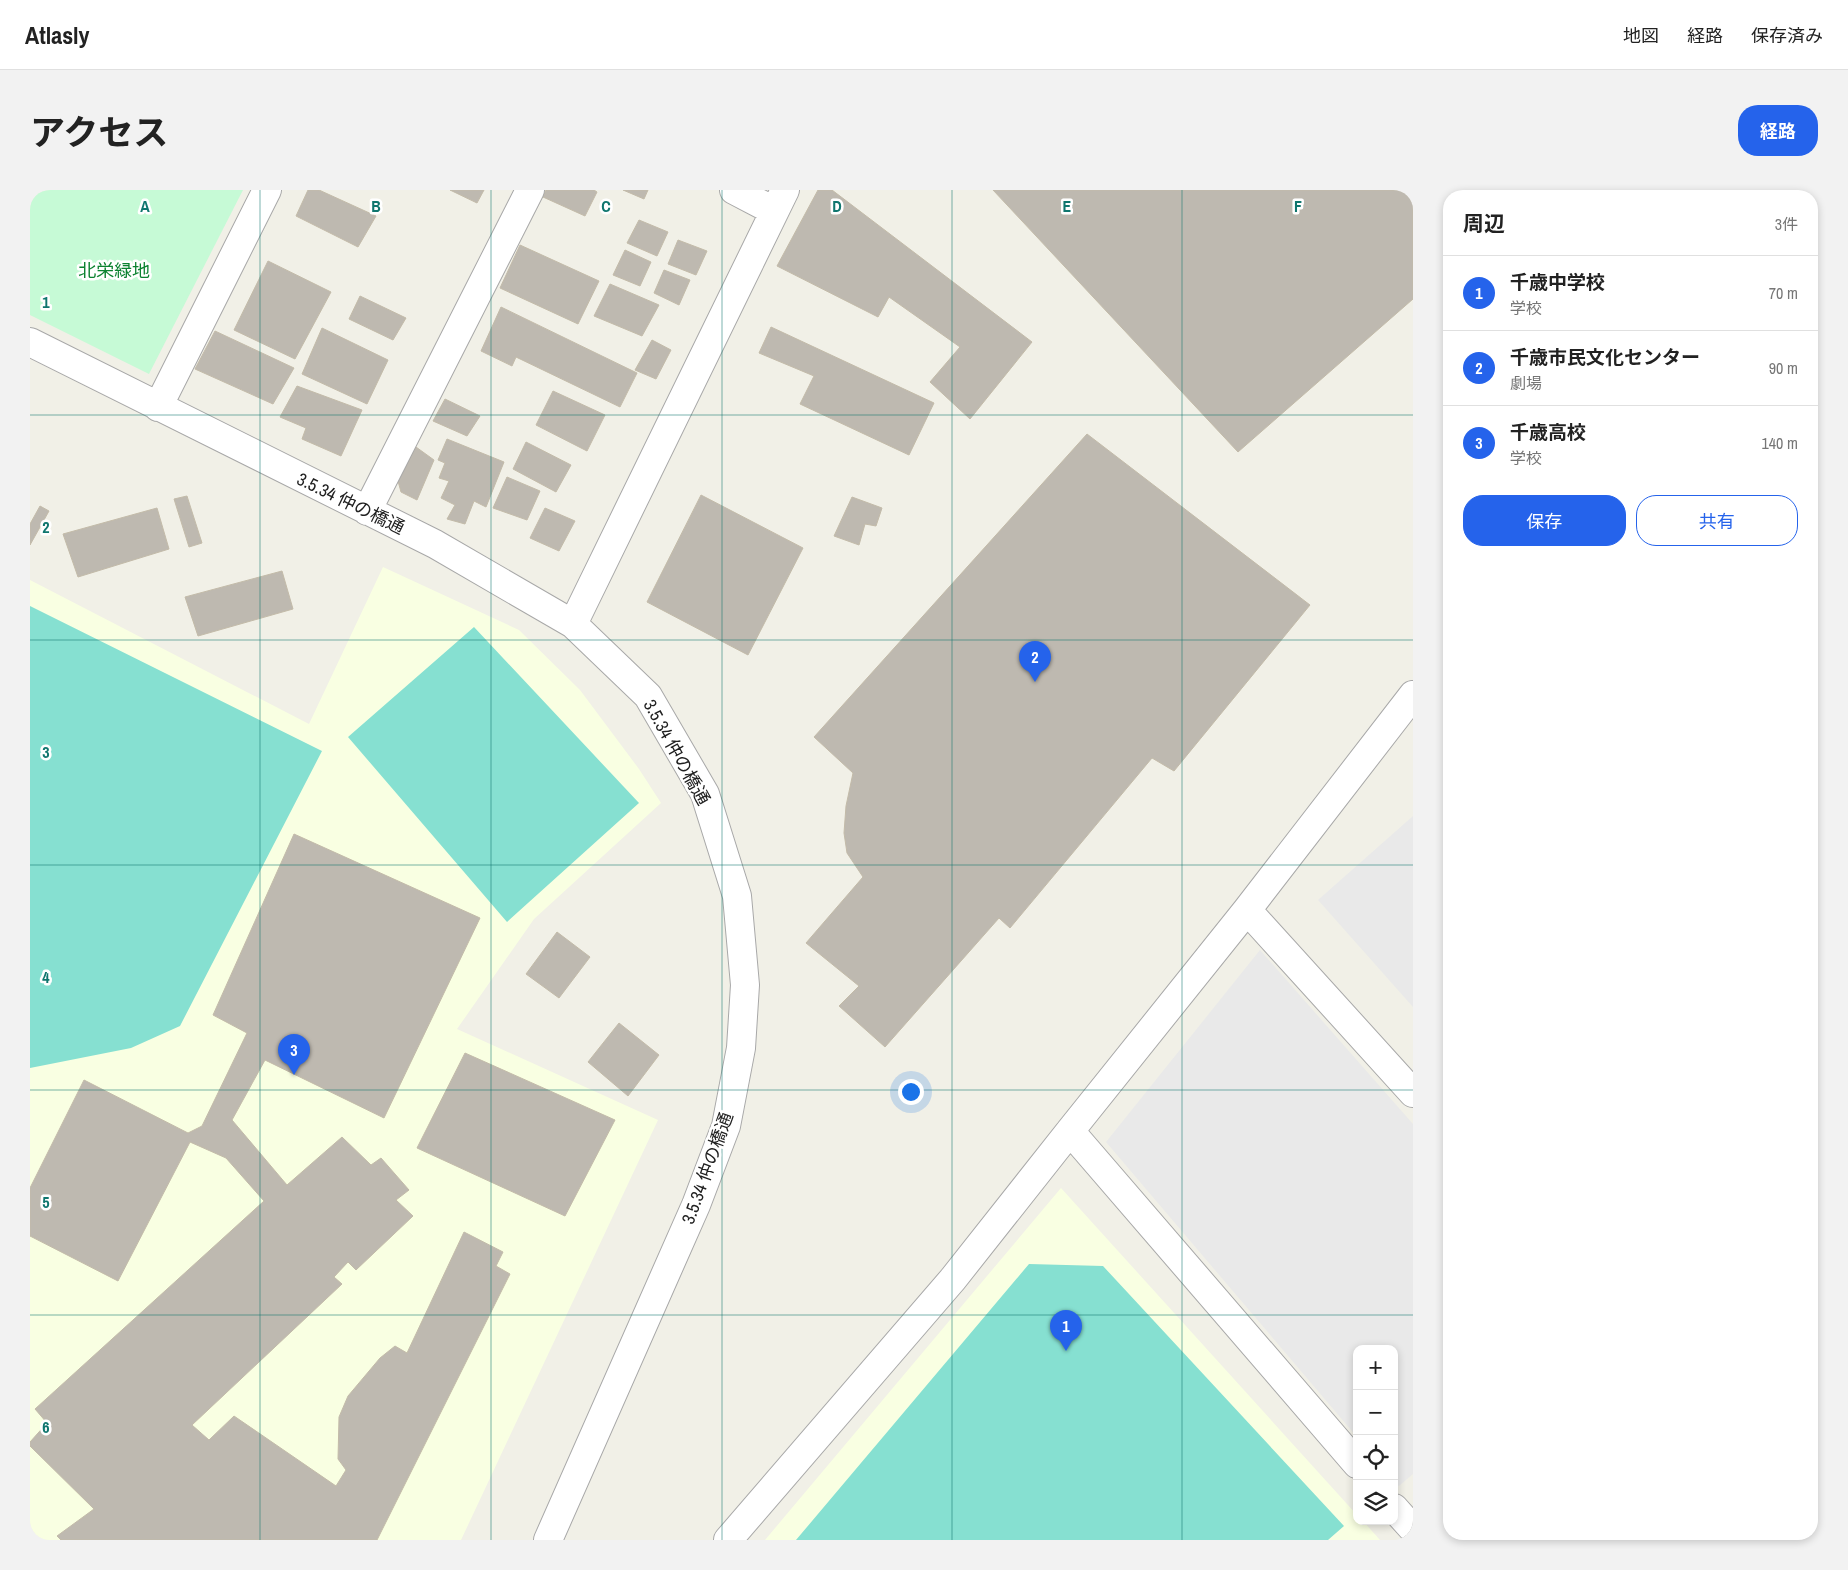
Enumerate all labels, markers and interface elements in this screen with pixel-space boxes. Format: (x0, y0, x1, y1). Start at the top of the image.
text: Atlasly (25, 19, 90, 51)
text: 地図 (1623, 23, 1659, 48)
text: 経路 (1687, 23, 1723, 48)
text: 保存済み (1751, 23, 1823, 48)
button: 経路 (1738, 105, 1818, 156)
text: アクセス (30, 109, 168, 156)
text: A (140, 195, 150, 217)
text: B (371, 195, 381, 217)
text: C (601, 195, 611, 217)
text: D (832, 195, 842, 217)
text: E (1063, 195, 1072, 217)
text: F (1294, 195, 1302, 217)
text: 周辺 (1463, 209, 1505, 238)
text: 3件 (1775, 213, 1798, 235)
park label: 北栄緑地 (78, 258, 150, 283)
text: 千歳中学校 (1510, 269, 1605, 295)
text: 1 (1475, 282, 1483, 304)
text: 70 m (1769, 282, 1798, 304)
text: 1 (42, 291, 50, 313)
text: 学校 (1510, 297, 1542, 319)
text: 千歳市民文化センター (1510, 344, 1700, 370)
text: 2 (1475, 357, 1483, 379)
text: 90 m (1769, 357, 1798, 379)
text: 劇場 (1510, 372, 1542, 394)
text: 千歳高校 (1510, 419, 1586, 445)
text: 3 (1475, 432, 1483, 454)
text: 140 m (1762, 432, 1798, 454)
text: 学校 (1510, 447, 1542, 469)
street label: 3.5.34 仲の橋通 (293, 466, 409, 540)
button: 保存 (1463, 495, 1626, 546)
button: 共有 (1636, 495, 1798, 546)
text: 2 (42, 516, 50, 538)
pin: 2 (1019, 641, 1051, 682)
street label: 3.5.34 仲の橋通 (638, 695, 716, 809)
text: 3 (42, 741, 50, 763)
text: 4 (42, 966, 50, 988)
pin: 3 (278, 1034, 310, 1075)
your location (898, 1079, 924, 1105)
street label: 3.5.34 仲の橋通 (675, 1109, 739, 1227)
text: 5 (42, 1191, 50, 1213)
pin: 1 (1050, 1310, 1082, 1351)
map controls (1353, 1345, 1398, 1525)
button: + (1353, 1345, 1398, 1390)
button: − (1353, 1390, 1398, 1435)
text: 6 (42, 1416, 50, 1438)
button: locate (1353, 1435, 1398, 1480)
button: layers (1353, 1480, 1398, 1525)

